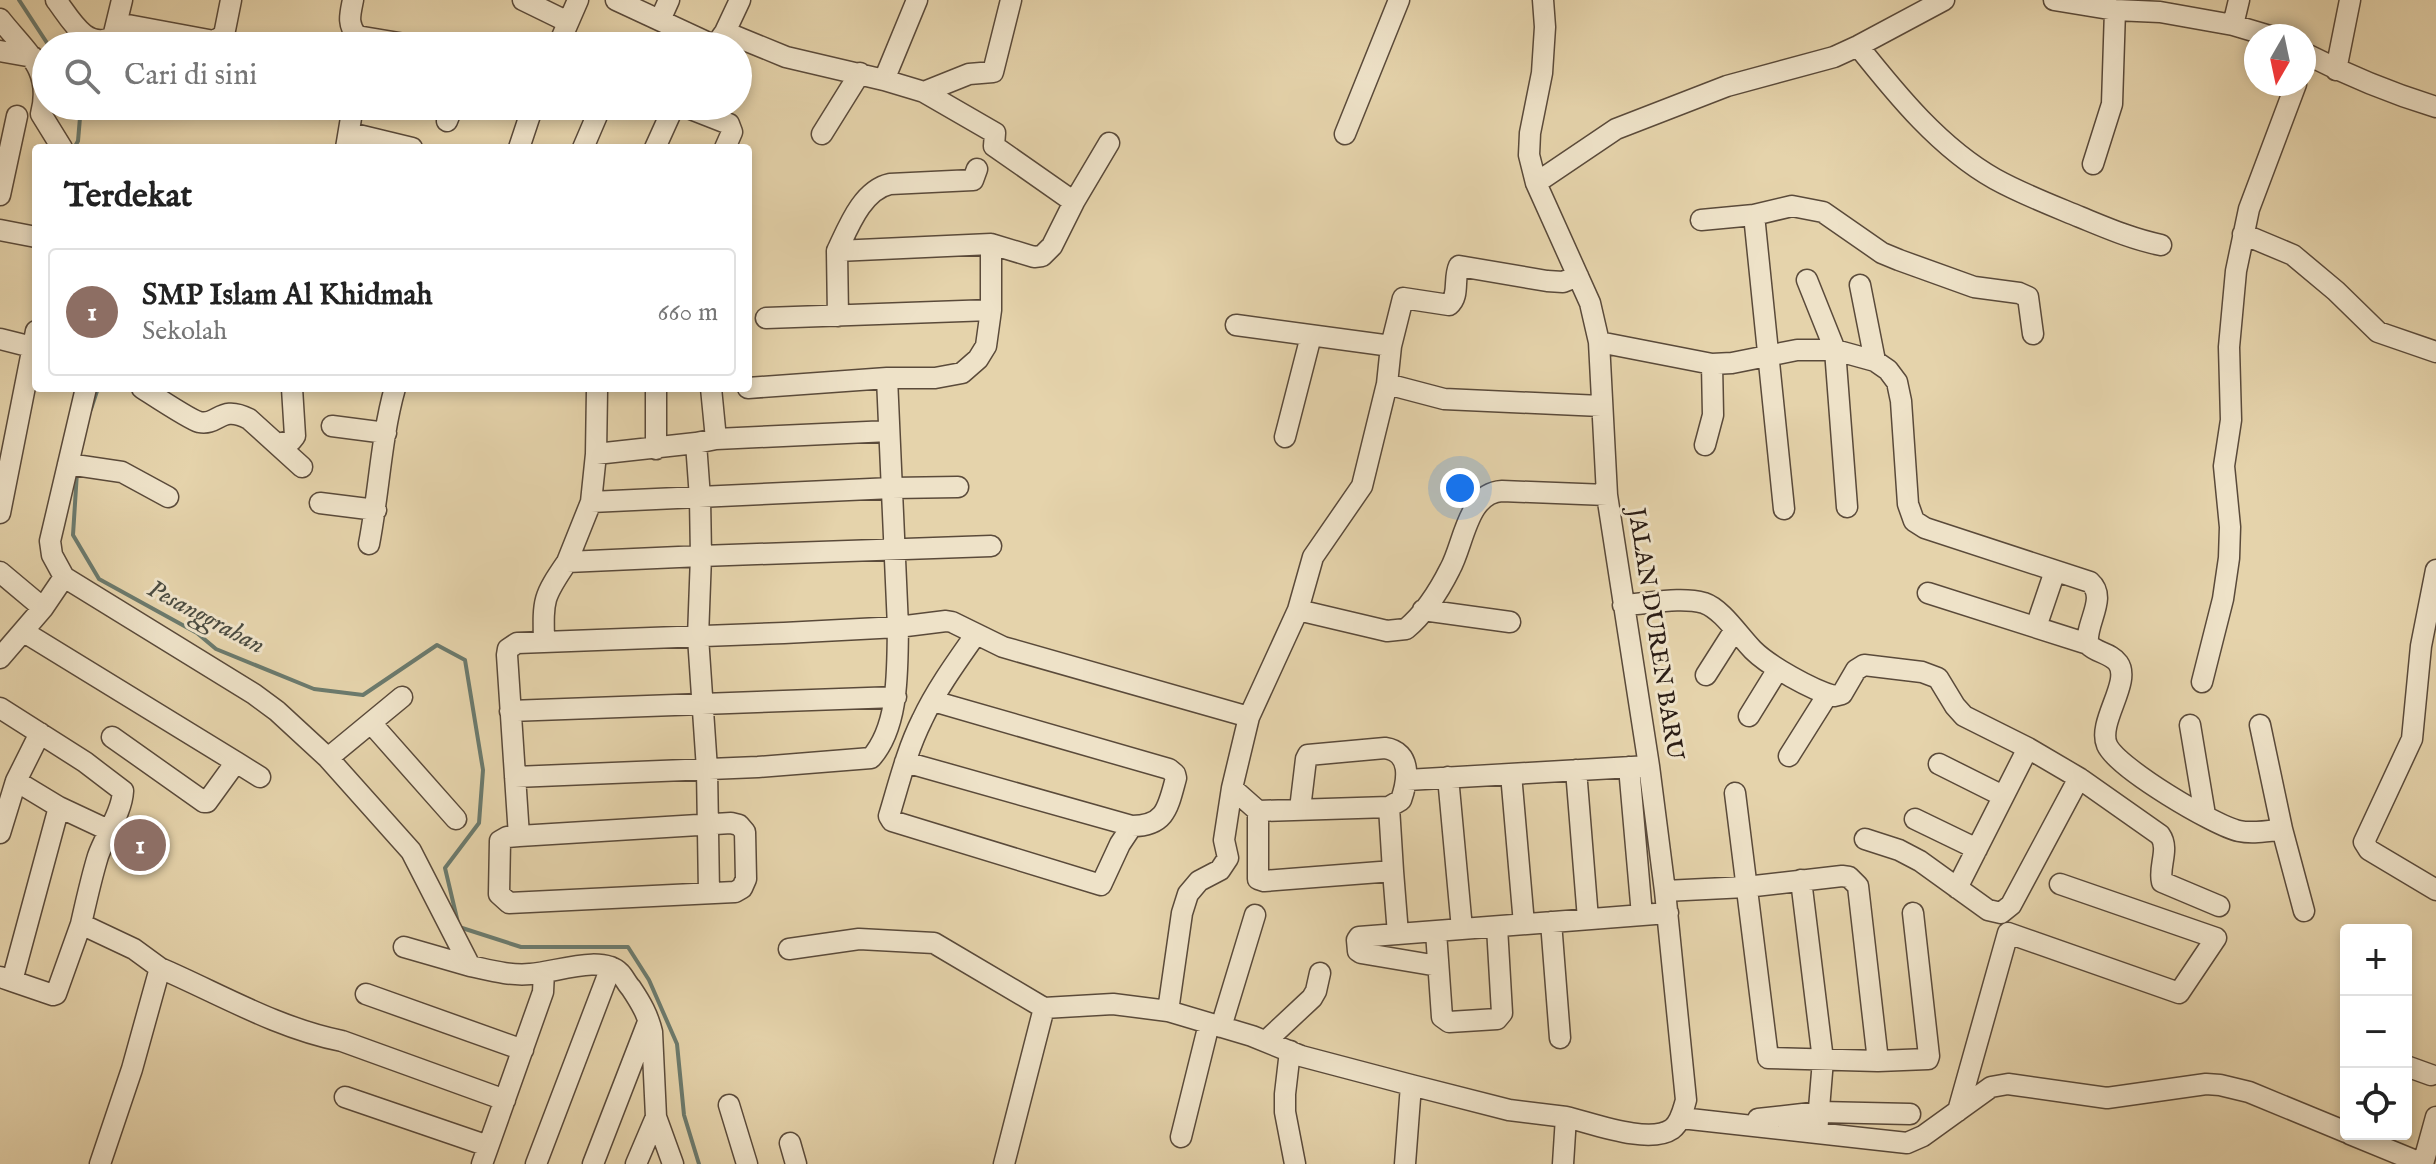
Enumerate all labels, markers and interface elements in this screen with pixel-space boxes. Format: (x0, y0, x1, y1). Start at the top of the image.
north arrow (2244, 24, 2316, 96)
search box (32, 32, 752, 120)
icon: search (60, 54, 104, 98)
text: Cari di sini (124, 57, 257, 95)
text: Terdekat (64, 175, 192, 218)
text: SMP Islam Al Khidmah (142, 277, 433, 315)
text: 1 (87, 296, 97, 329)
text: 660 m (658, 296, 718, 329)
text: Sekolah (142, 315, 227, 348)
your location (1440, 468, 1480, 508)
street label: JALAN DUREN BARU (1619, 503, 1690, 763)
water label: Pesanggrahan (141, 572, 271, 663)
pin: 1 (114, 815, 166, 875)
map controls (2340, 924, 2412, 1140)
button: + (2340, 924, 2412, 996)
button: − (2340, 996, 2412, 1068)
button: locate (2340, 1068, 2412, 1140)

